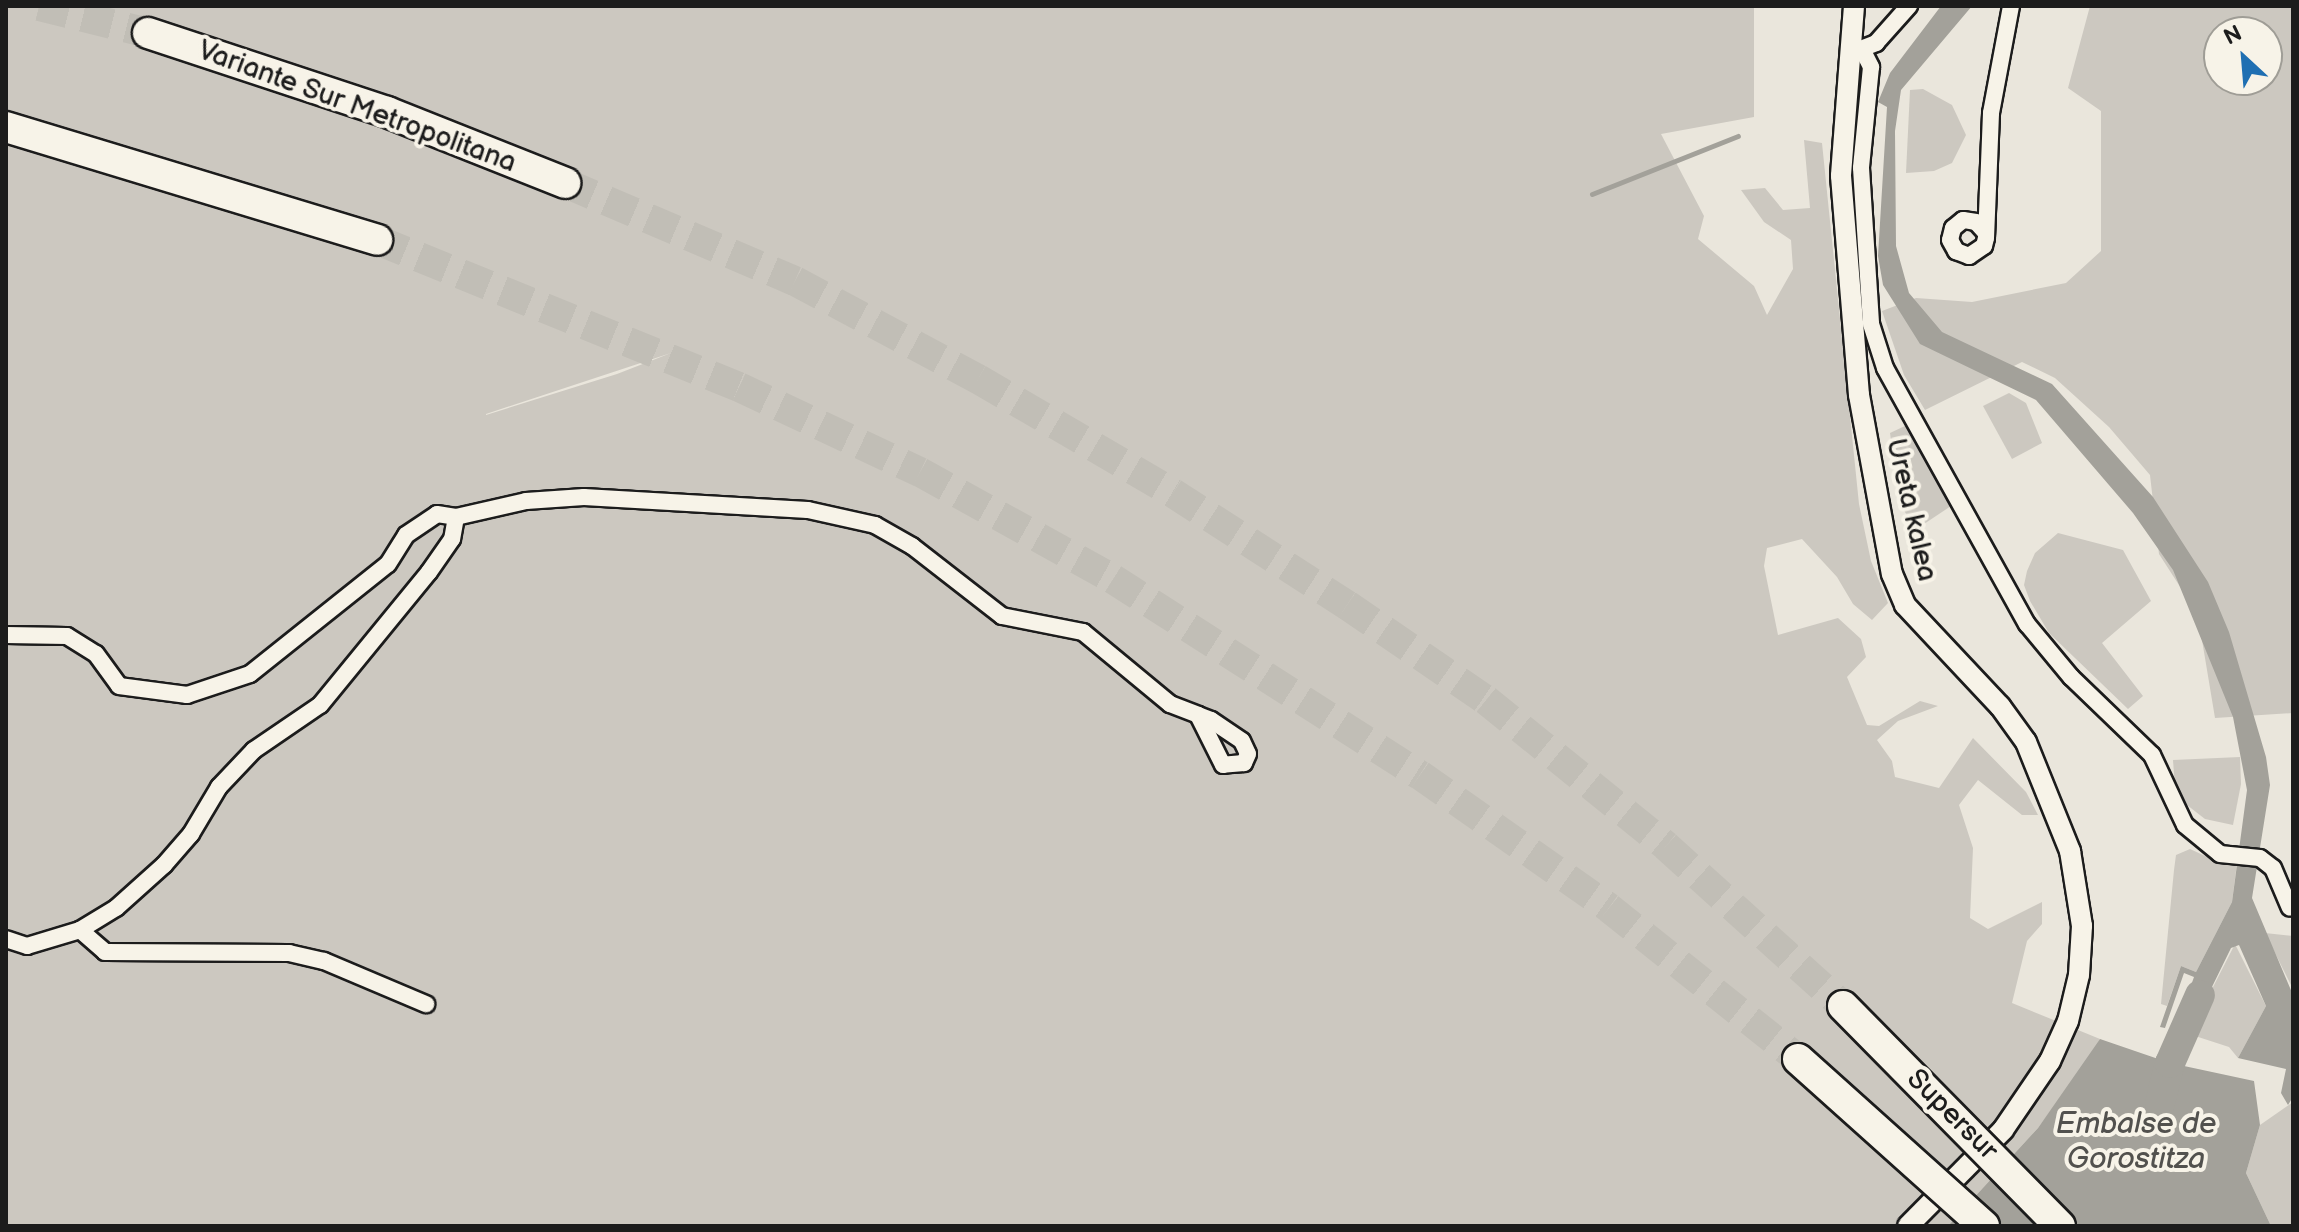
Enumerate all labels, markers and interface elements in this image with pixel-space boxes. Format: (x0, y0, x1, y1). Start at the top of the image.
north arrow (2203, 16, 2283, 96)
text: N (2220, 20, 2246, 52)
street label: Variante Sur Metropolitana (193, 34, 521, 180)
street label: Ureta kalea (1878, 435, 1944, 585)
street label: Supersur (1899, 1062, 2005, 1168)
water label: Embalse de Gorostitza (2056, 1106, 2216, 1176)

